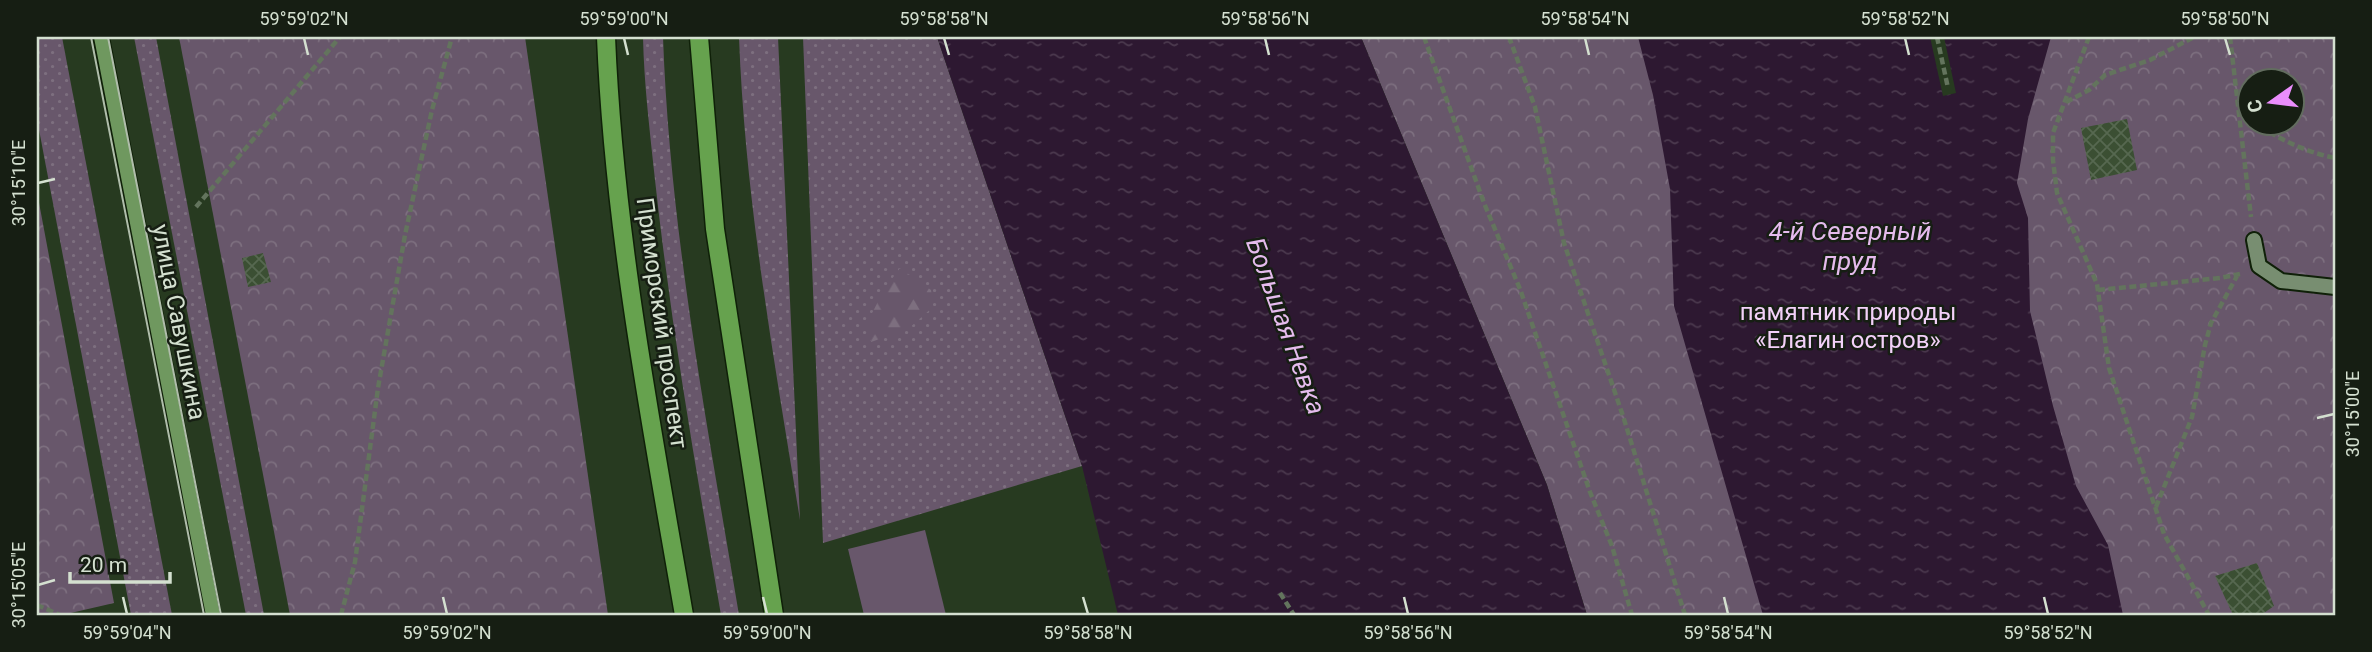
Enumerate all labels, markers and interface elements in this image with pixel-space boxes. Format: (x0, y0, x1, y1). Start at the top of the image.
text: 59°59'02"N (259, 8, 349, 29)
text: 59°59'00"N (579, 8, 669, 29)
text: 59°58'58"N (899, 8, 989, 29)
text: 59°58'56"N (1220, 8, 1310, 29)
text: 59°58'54"N (1540, 8, 1630, 29)
text: 59°58'52"N (1860, 8, 1950, 29)
text: 59°58'50"N (2180, 8, 2270, 29)
north arrow (2236, 66, 2306, 136)
text: С (2242, 97, 2268, 115)
text: 30°15'10"E (8, 140, 29, 226)
street label: Приморский проспект (631, 196, 694, 451)
water label: 4-й Северный пруд (1769, 216, 1931, 276)
street label: улица Савушкина (146, 222, 212, 422)
water label: Большая Невка (1240, 233, 1332, 419)
park label: памятник природы «Елагин остров» (1740, 298, 1956, 354)
text: 30°15'00"E (2342, 371, 2363, 457)
scale bar (70, 540, 170, 584)
text: 30°15'05"E (8, 542, 29, 628)
text: 20 m (80, 553, 127, 577)
text: 59°59'04"N (82, 622, 172, 643)
text: 59°59'02"N (402, 622, 492, 643)
text: 59°59'00"N (722, 622, 812, 643)
text: 59°58'58"N (1043, 622, 1133, 643)
text: 59°58'56"N (1363, 622, 1453, 643)
text: 59°58'54"N (1683, 622, 1773, 643)
text: 59°58'52"N (2003, 622, 2093, 643)

